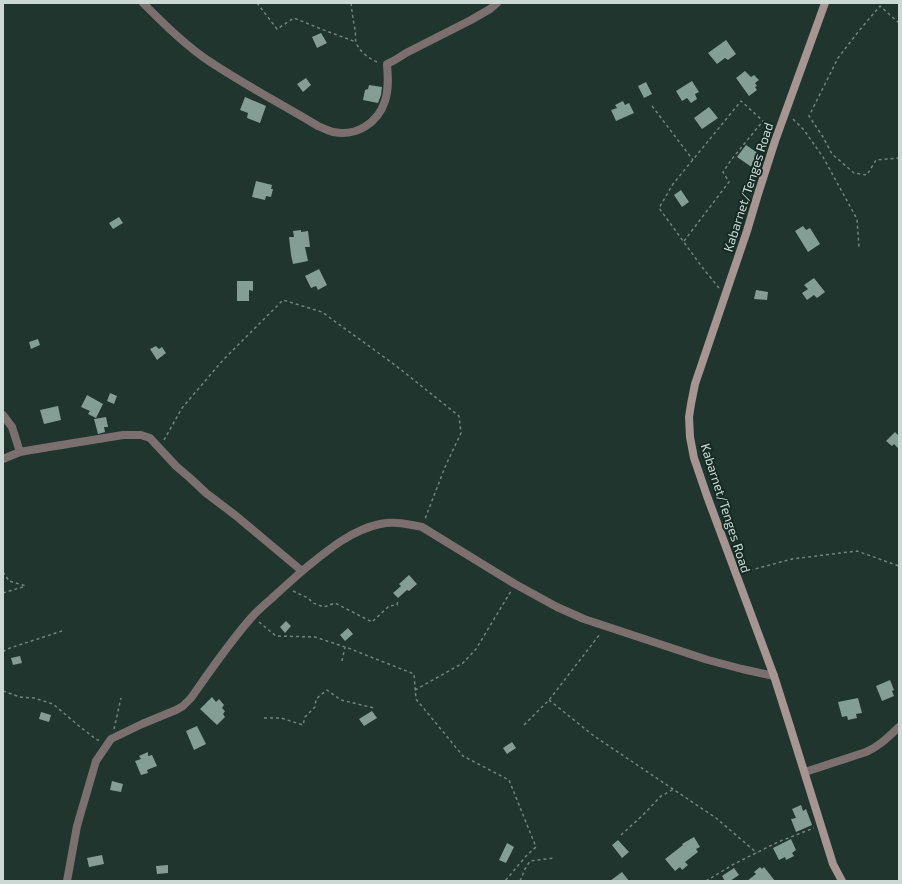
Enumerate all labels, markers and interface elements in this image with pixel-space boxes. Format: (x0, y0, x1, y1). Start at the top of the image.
street label: Kabarnet/Tenges Road (720, 120, 776, 254)
street label: Kabarnet/Tenges Road (698, 441, 754, 575)

